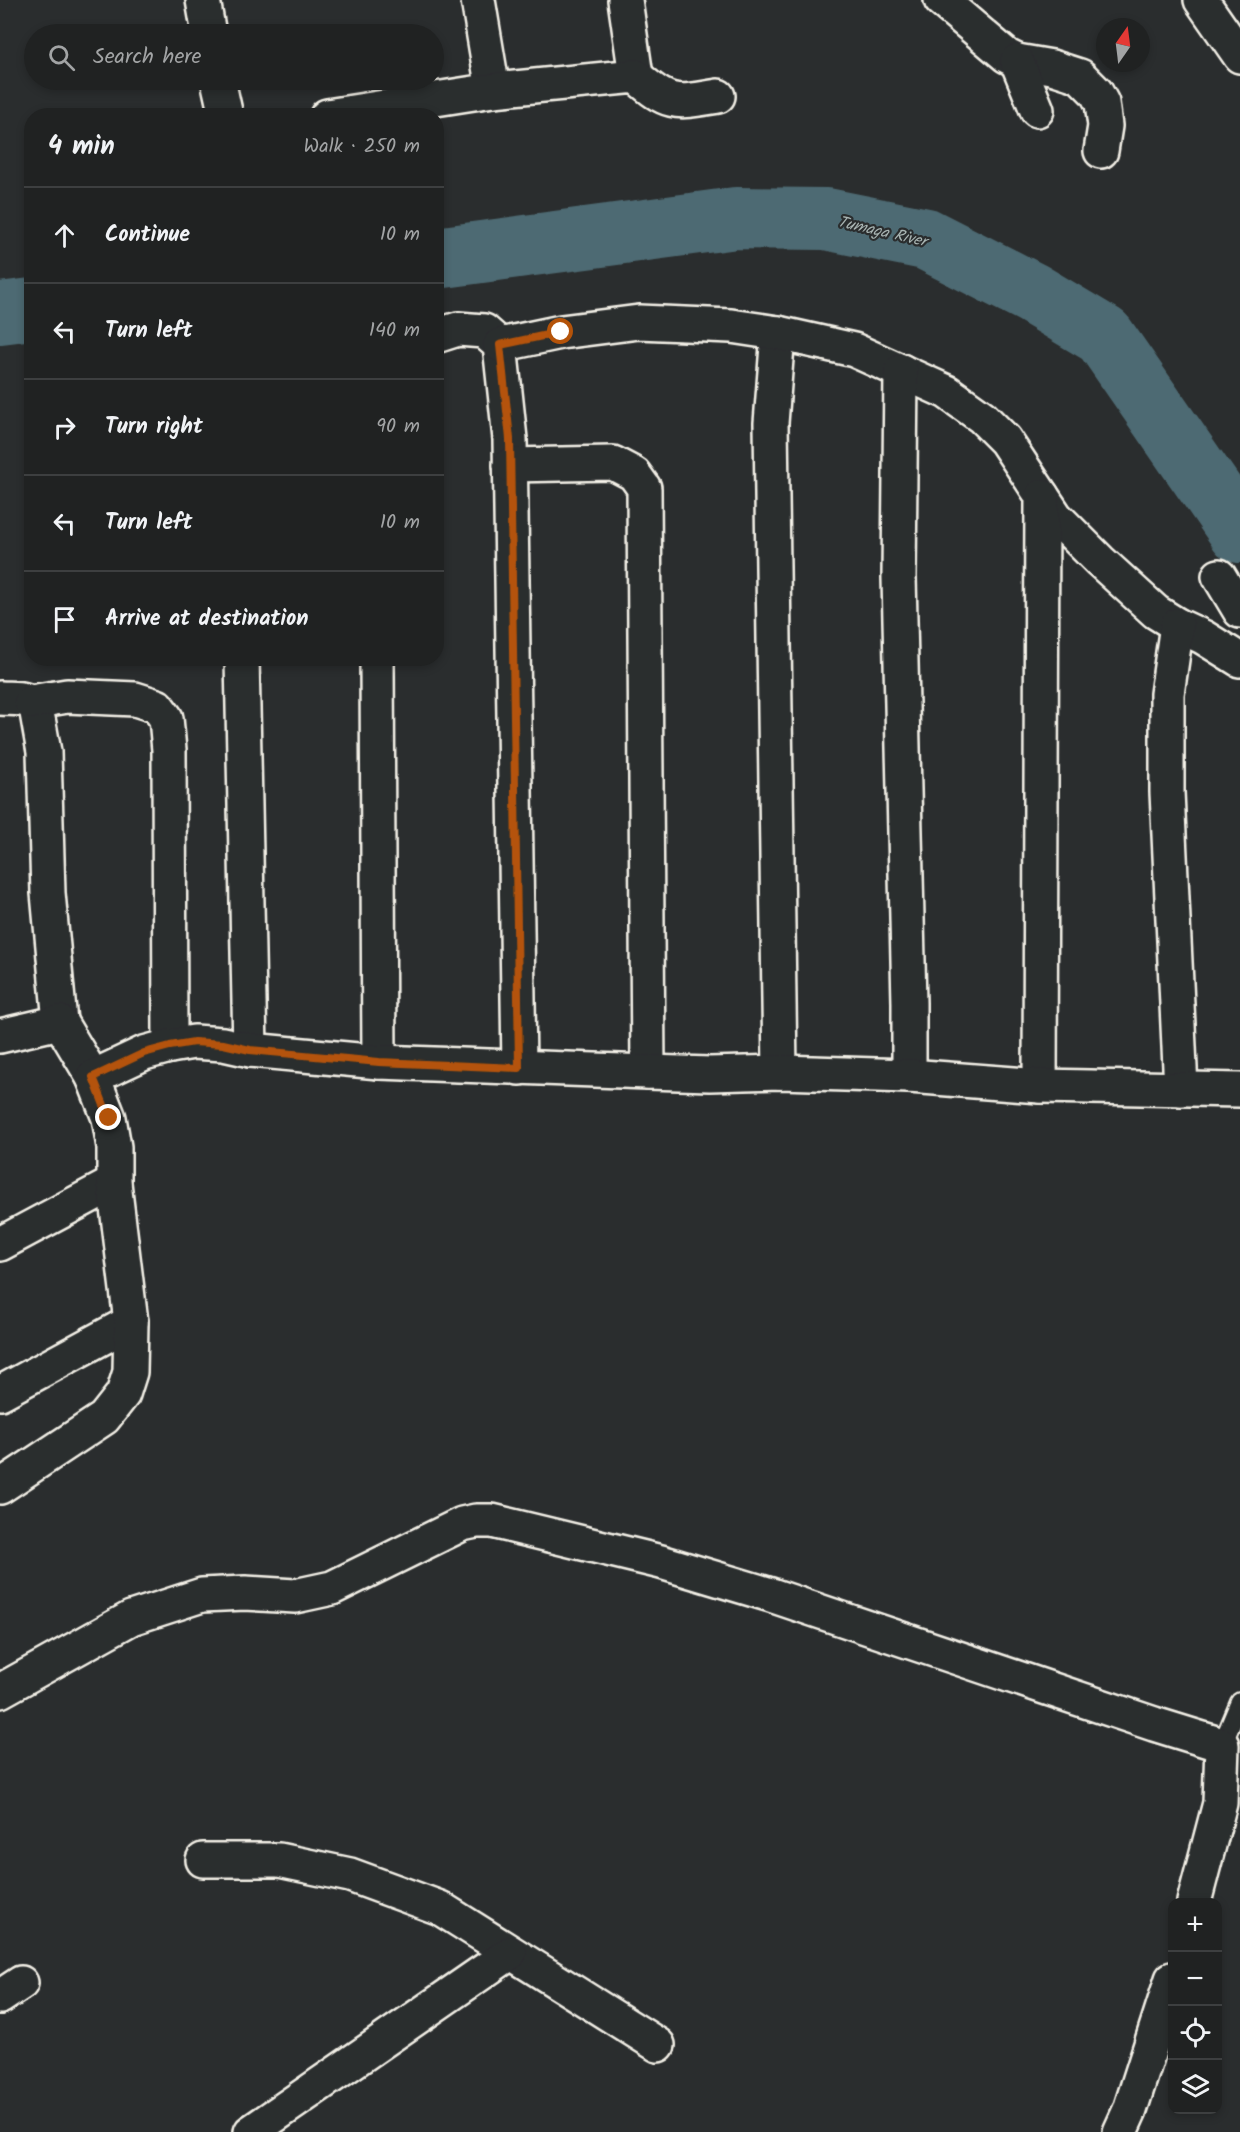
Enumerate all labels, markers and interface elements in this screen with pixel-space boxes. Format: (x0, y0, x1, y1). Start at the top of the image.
north arrow (1096, 18, 1150, 72)
search box (24, 24, 444, 90)
text: Search here (93, 40, 201, 75)
icon: search (45, 41, 78, 74)
text: 4 min (48, 126, 115, 168)
text: Walk · 250 m (304, 131, 420, 163)
water label: Tumaga River (835, 210, 932, 255)
text: Continue (105, 218, 190, 253)
icon: ahead (48, 219, 81, 252)
text: 10 m (380, 219, 420, 251)
text: Turn left (105, 314, 192, 349)
icon: left (48, 315, 81, 348)
text: 140 m (369, 315, 420, 347)
route start (547, 318, 573, 344)
text: Turn right (105, 410, 203, 445)
icon: right (48, 411, 81, 444)
text: 90 m (376, 411, 420, 443)
text: Turn left (105, 506, 192, 541)
icon: left (48, 507, 81, 540)
text: 10 m (380, 507, 420, 539)
text: Arrive at destination (105, 602, 308, 637)
icon: arrive (48, 603, 81, 636)
route end (95, 1104, 121, 1130)
map controls (1168, 1898, 1222, 2114)
button: + (1168, 1898, 1222, 1952)
button: − (1168, 1952, 1222, 2006)
button: locate (1168, 2006, 1222, 2060)
button: layers (1168, 2060, 1222, 2114)

